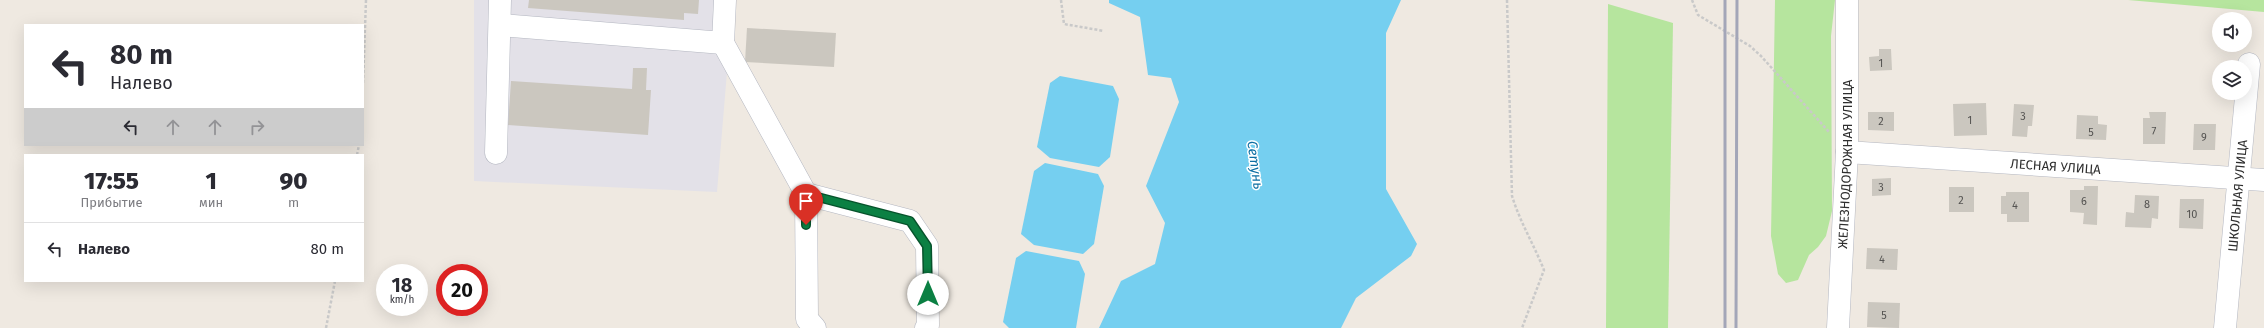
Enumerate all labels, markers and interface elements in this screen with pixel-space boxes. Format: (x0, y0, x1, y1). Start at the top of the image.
map controls (2212, 12, 2252, 100)
button: sound (2212, 12, 2252, 52)
text: 80 m (110, 38, 173, 71)
icon: left (44, 40, 96, 92)
house number: 1 (1879, 57, 1883, 70)
button: layers (2212, 60, 2252, 100)
text: Налево (110, 72, 173, 94)
street label: ЖЕЛЕЗНОДОРОЖНАЯ УЛИЦА (1835, 79, 1855, 249)
house number: 3 (2020, 110, 2026, 123)
house number: 1 (1968, 114, 1972, 127)
house number: 2 (1878, 115, 1884, 128)
icon: left (120, 116, 142, 138)
icon: ahead (162, 116, 184, 138)
icon: ahead (204, 116, 226, 138)
icon: right (246, 116, 268, 138)
house number: 7 (2152, 125, 2157, 138)
house number: 5 (2088, 126, 2094, 139)
house number: 9 (2201, 131, 2207, 144)
street label: ШКОЛЬНАЯ УЛИЦА (2224, 138, 2250, 252)
water label: Сетунь (1243, 140, 1267, 190)
street label: ЛЕСНАЯ УЛИЦА (2010, 155, 2102, 177)
text: 17:55 (84, 167, 139, 195)
text: 1 (205, 167, 217, 195)
text: 90 (280, 167, 308, 195)
house number: 3 (1878, 181, 1884, 194)
pin (789, 184, 823, 225)
icon: arrive (795, 190, 817, 212)
house number: 2 (1958, 194, 1964, 207)
text: Прибытие (80, 195, 143, 210)
text: мин (199, 195, 223, 210)
text: m (288, 195, 299, 210)
house number: 6 (2081, 195, 2087, 208)
house number: 8 (2144, 198, 2150, 211)
house number: 4 (2012, 199, 2018, 212)
house number: 10 (2187, 208, 2197, 221)
icon: left (44, 238, 66, 260)
text: Налево (78, 240, 130, 258)
text: 80 m (311, 240, 344, 258)
house number: 4 (1879, 253, 1885, 266)
speed limit sign: 20 (436, 264, 488, 316)
text: 18 (392, 273, 412, 297)
position arrow (907, 273, 949, 315)
text: km/h (390, 294, 414, 306)
house number: 5 (1881, 309, 1887, 322)

